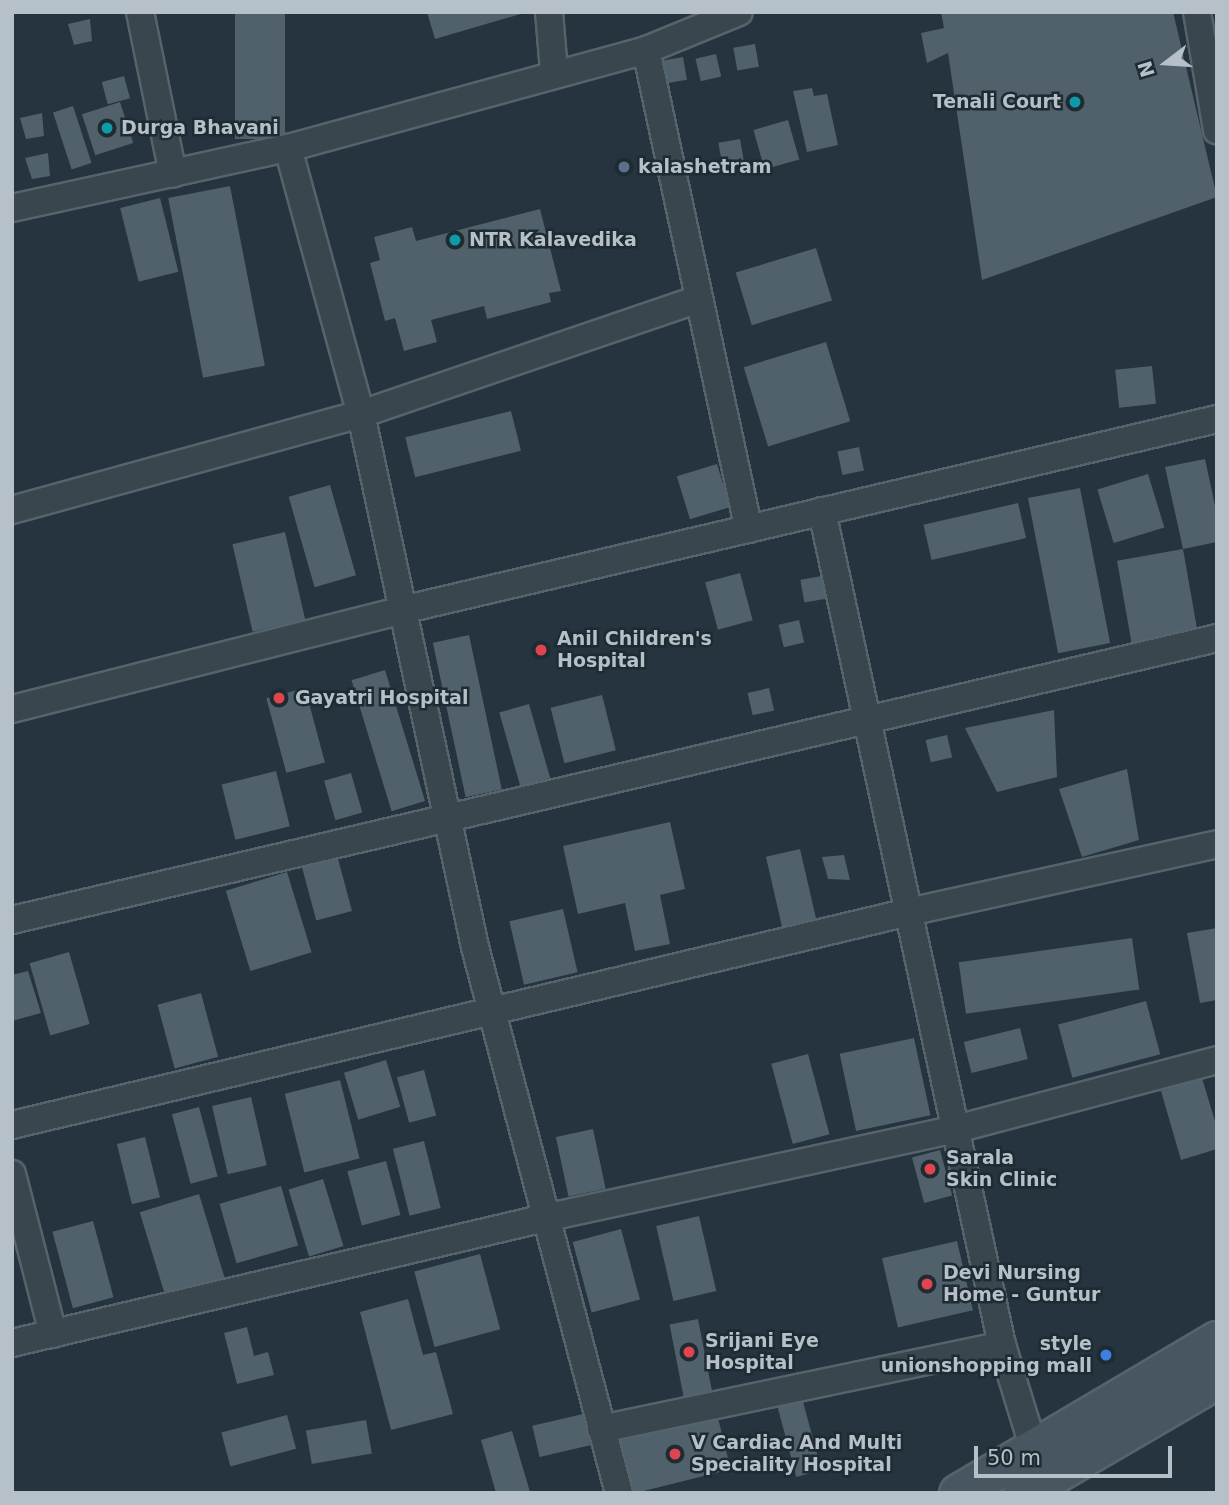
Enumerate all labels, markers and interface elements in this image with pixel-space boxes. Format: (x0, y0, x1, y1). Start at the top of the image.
north arrow (1131, 28, 1201, 98)
text: N (1133, 58, 1159, 80)
place label: Tenali Court (933, 91, 1061, 113)
marker: Tenali Court (1067, 94, 1083, 110)
place label: Durga Bhavani (121, 117, 279, 139)
marker: Durga Bhavani (99, 120, 115, 136)
place label: kalashetram (638, 156, 772, 178)
marker: kalashetram (616, 159, 632, 175)
place label: NTR Kalavedika (469, 229, 637, 251)
marker: NTR Kalavedika (447, 232, 463, 248)
place label: Anil Children's Hospital (557, 628, 712, 672)
marker: Anil Children's Hospital (531, 640, 551, 660)
place label: Gayatri Hospital (295, 687, 468, 709)
marker: Gayatri Hospital (269, 688, 289, 708)
place label: Sarala Skin Clinic (946, 1147, 1057, 1191)
marker: Sarala Skin Clinic (920, 1159, 940, 1179)
place label: Devi Nursing Home - Guntur (943, 1262, 1100, 1306)
marker: Devi Nursing Home - Guntur (917, 1274, 937, 1294)
place label: Srijani Eye Hospital (705, 1330, 819, 1374)
place label: style unionshopping mall (881, 1333, 1092, 1377)
marker: Srijani Eye Hospital (679, 1342, 699, 1362)
marker: style unionshopping mall (1098, 1347, 1114, 1363)
place label: V Cardiac And Multi Speciality Hospital (691, 1432, 902, 1476)
scale bar (977, 1432, 1175, 1476)
marker: V Cardiac And Multi Speciality Hospital (665, 1444, 685, 1464)
text: 50 m (987, 1446, 1041, 1470)

